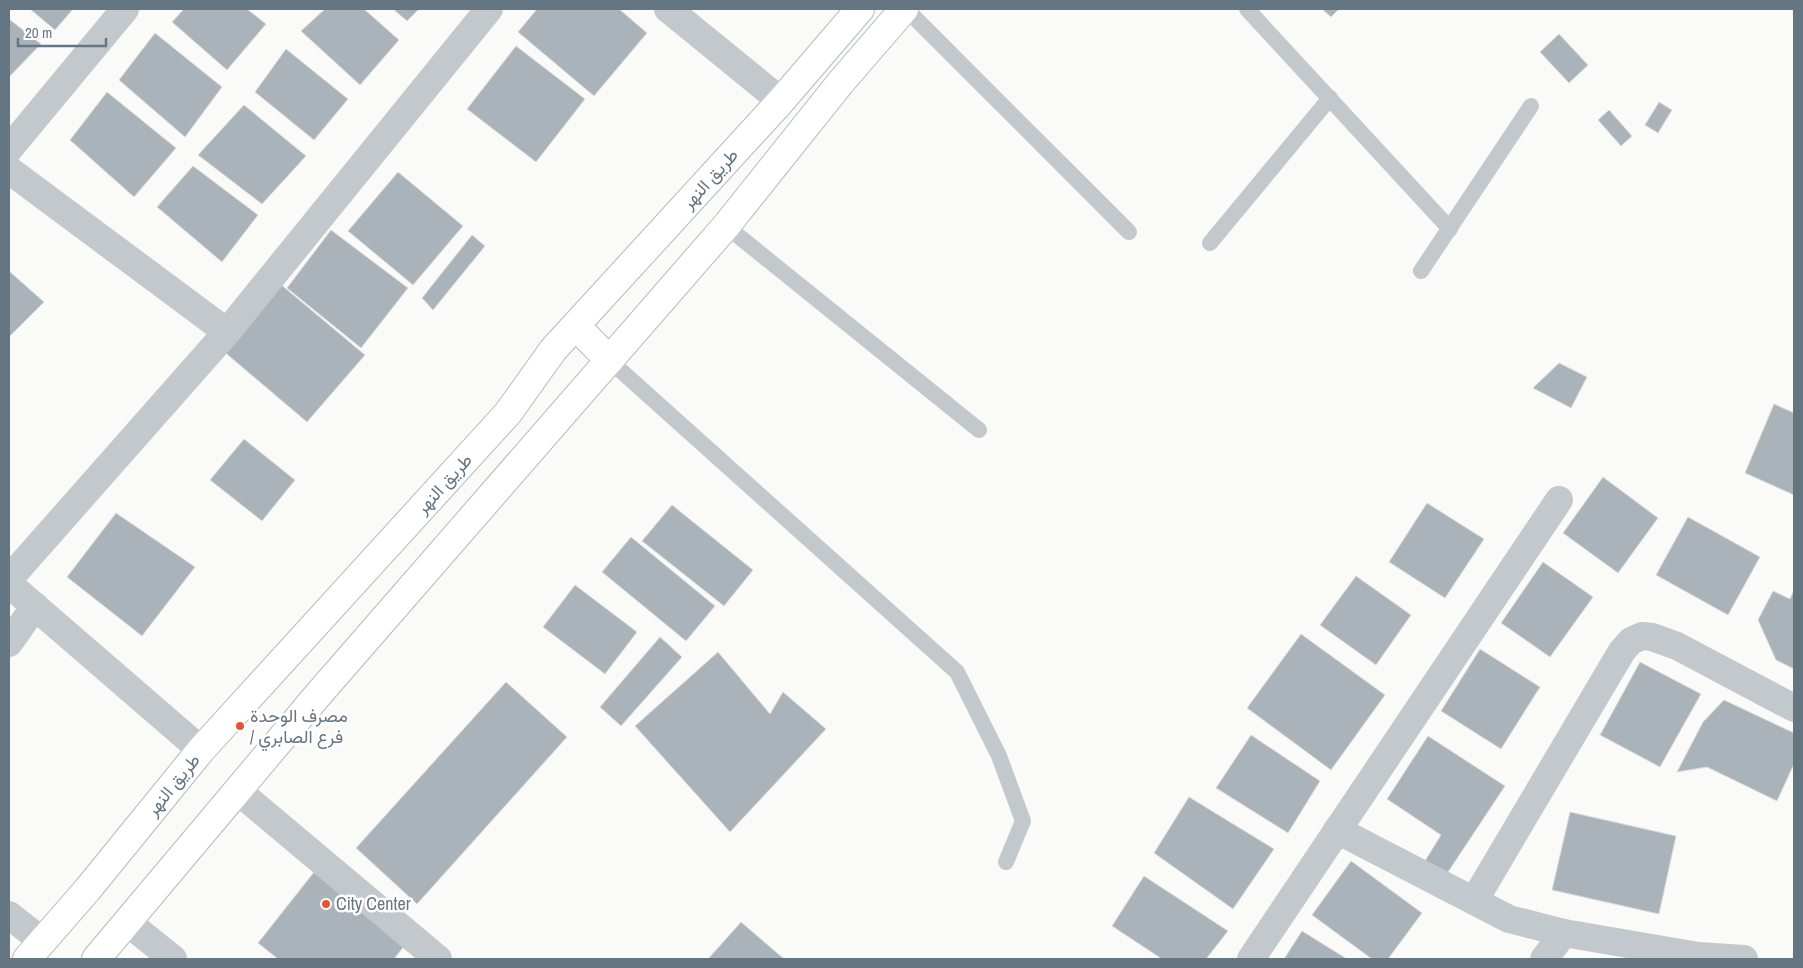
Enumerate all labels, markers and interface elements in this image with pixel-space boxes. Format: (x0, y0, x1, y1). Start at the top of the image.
scale bar (18, 15, 105, 47)
text: 20 m (25, 22, 52, 43)
street label: طريق النهر (675, 143, 744, 215)
street label: طريق النهر (409, 448, 478, 520)
place label: مصرف الوحدة / فرع الصابري (250, 703, 348, 752)
marker: مصرف الوحدة / فرع الصابري (234, 720, 246, 732)
street label: طريق النهر (139, 748, 205, 822)
place label: City Center (336, 891, 411, 916)
marker: City Center (320, 898, 332, 910)

